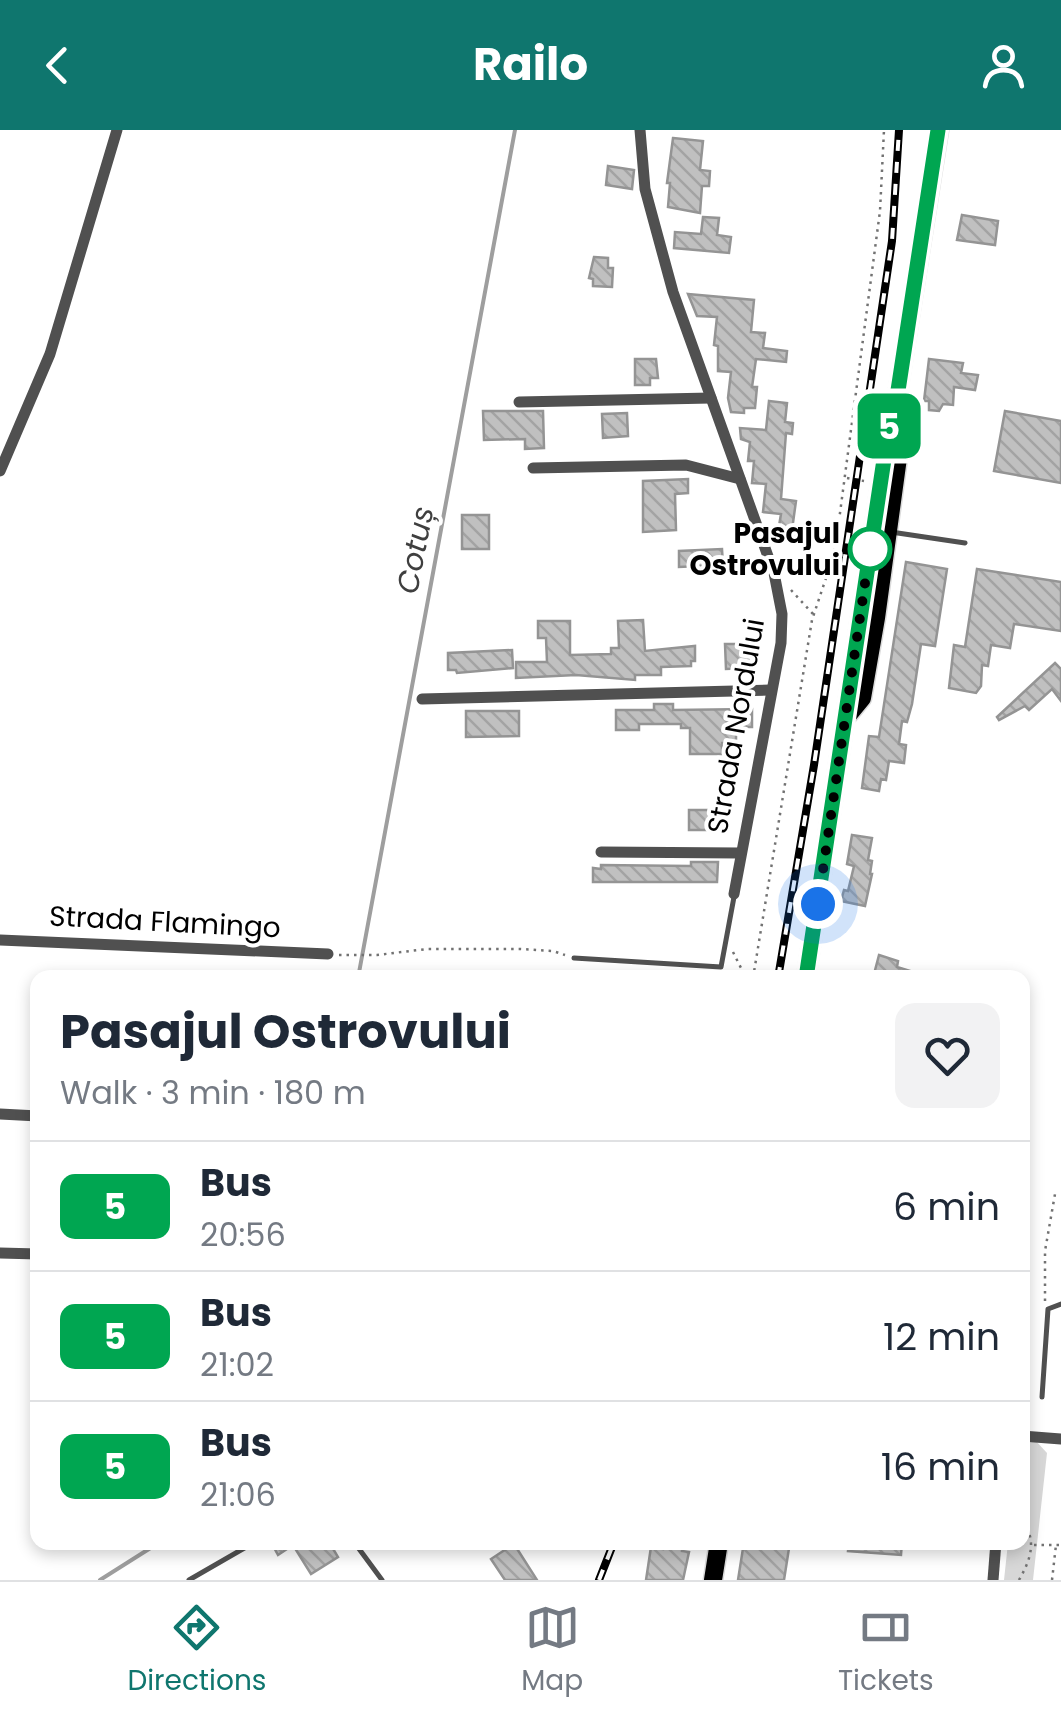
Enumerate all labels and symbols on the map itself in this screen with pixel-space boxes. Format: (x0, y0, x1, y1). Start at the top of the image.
line badge: 5 (856, 394, 922, 458)
water label: Cotuș (385, 503, 445, 597)
place label: Pasajul Ostrovului (689, 514, 840, 585)
marker: Pasajul Ostrovului (849, 528, 891, 570)
street label: Strada Nordului (698, 615, 774, 837)
your location (793, 879, 843, 929)
street label: Strada Flamingo (48, 896, 282, 948)

